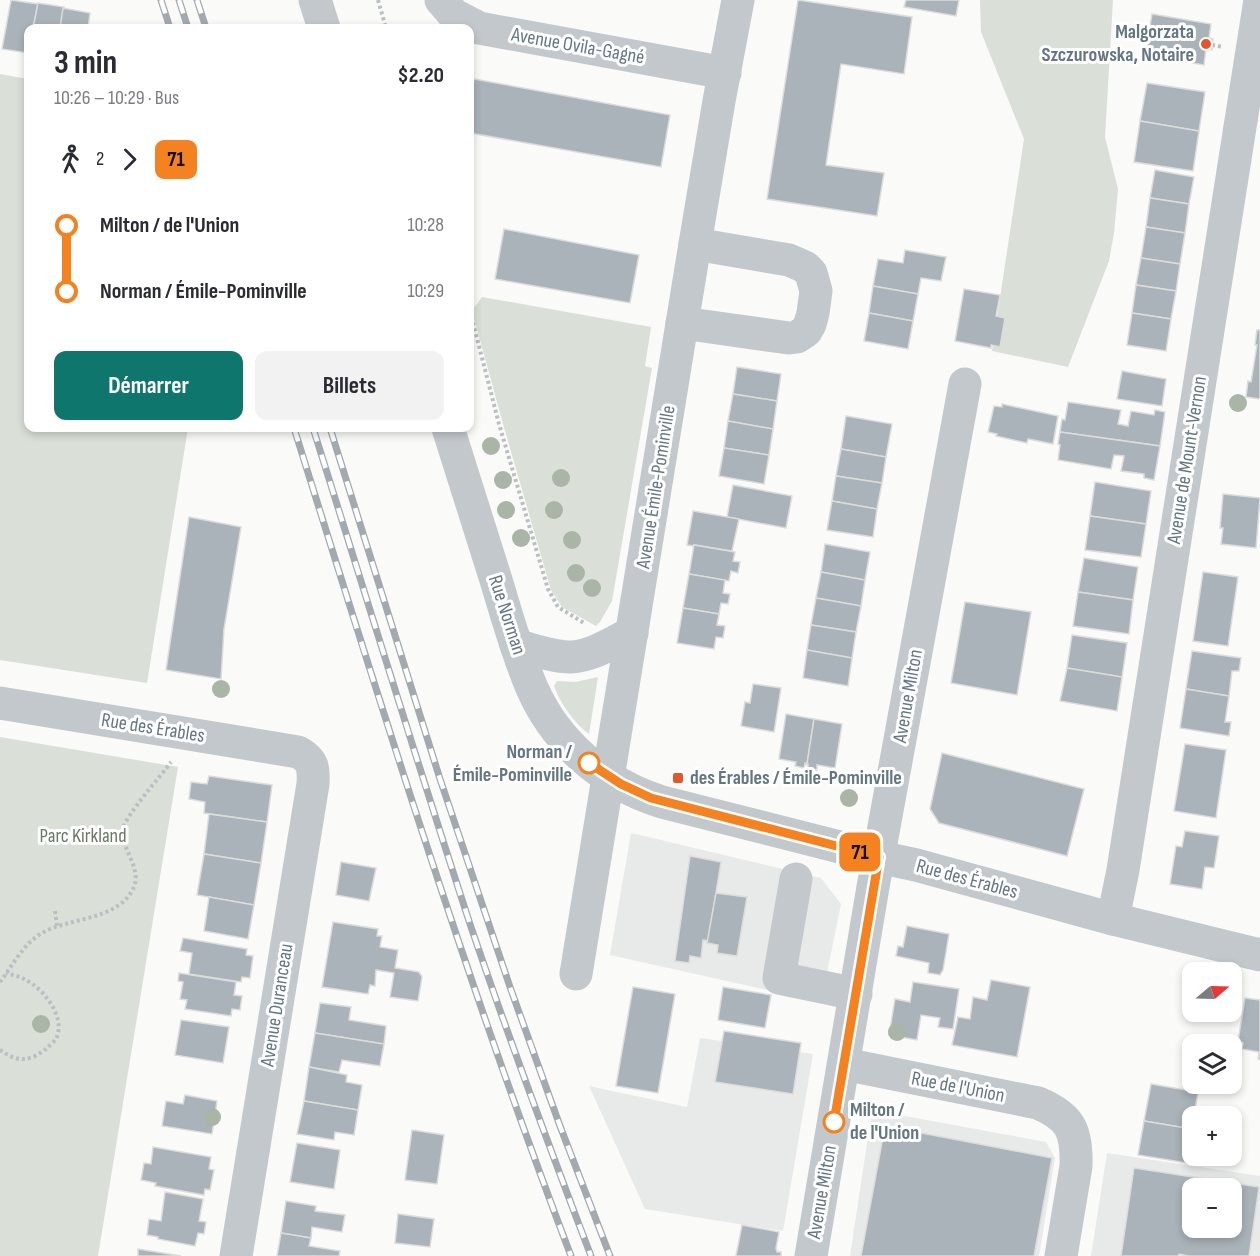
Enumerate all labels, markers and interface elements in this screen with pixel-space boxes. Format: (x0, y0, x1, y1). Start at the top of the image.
place label: Malgorzata Szczurowska, Notaire (1042, 20, 1194, 67)
street label: Avenue Ovila-Gagné (509, 22, 646, 69)
marker: Malgorzata Szczurowska, Notaire (1199, 37, 1213, 51)
text: 3 min (54, 43, 117, 83)
text: $2.20 (398, 62, 444, 89)
text: 10:26 – 10:29 · Bus (54, 86, 179, 110)
icon: walk (54, 143, 87, 176)
icon: forward (113, 143, 146, 176)
text: 2 (96, 147, 104, 171)
text: 71 (167, 147, 185, 172)
text: Milton / de l'Union (100, 212, 239, 239)
text: 10:28 (408, 213, 444, 237)
text: Norman / Émile-Pominville (100, 278, 307, 305)
text: 10:29 (407, 279, 444, 303)
button: Démarrer (54, 351, 243, 420)
button: Billets (255, 351, 444, 420)
street label: Avenue de Mount-Vernon (1162, 374, 1212, 547)
street label: Avenue Émile-Pominville (631, 404, 681, 571)
street label: Rue Norman (483, 572, 531, 658)
street label: Avenue Milton (888, 648, 928, 745)
street label: Rue des Érables (100, 708, 206, 748)
place label: Norman / Émile-Pominville (453, 740, 572, 787)
marker: Norman / Émile-Pominville (578, 752, 600, 774)
place label: des Érables / Émile-Pominville (690, 766, 902, 790)
marker: des Érables / Émile-Pominville (671, 771, 685, 785)
park label: Parc Kirkland (40, 824, 127, 848)
line badge: 71 (833, 832, 887, 872)
text: 71 (851, 840, 869, 865)
street label: Rue des Érables (914, 854, 1020, 904)
street label: Avenue Duranceau (255, 942, 299, 1069)
north arrow (1182, 962, 1242, 1022)
map controls (1182, 962, 1242, 1238)
button: layers (1182, 1034, 1242, 1094)
street label: Rue de l'Union (909, 1066, 1007, 1108)
place label: Milton / de l'Union (850, 1098, 919, 1145)
button: + (1182, 1106, 1242, 1166)
marker: Milton / de l'Union (823, 1111, 845, 1133)
street label: Avenue Milton (802, 1144, 842, 1241)
button: − (1182, 1178, 1242, 1238)

